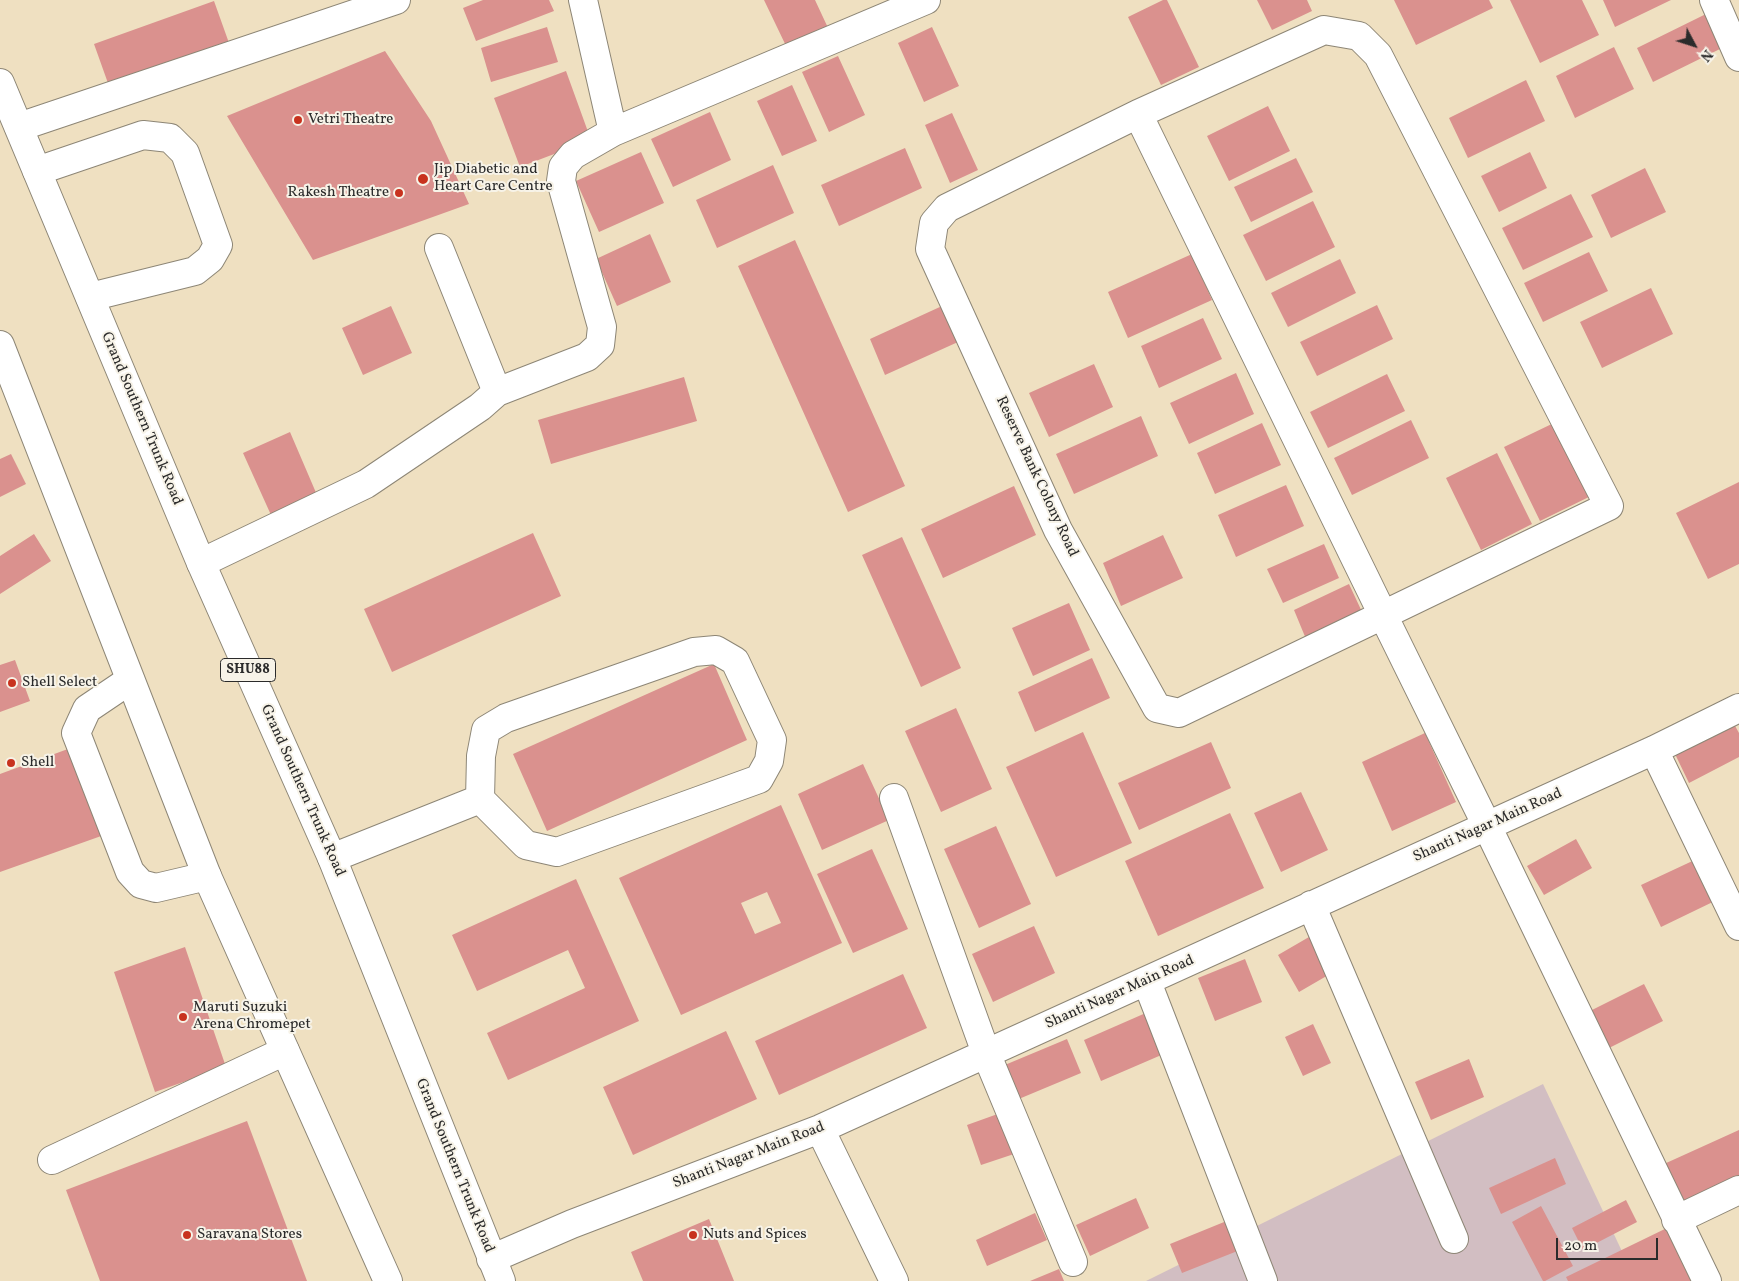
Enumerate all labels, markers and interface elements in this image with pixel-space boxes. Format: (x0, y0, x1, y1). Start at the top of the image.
north arrow (1669, 20, 1719, 70)
text: N (1695, 45, 1716, 65)
place label: Vetri Theatre (308, 111, 393, 129)
marker: Vetri Theatre (292, 114, 304, 126)
place label: Jip Diabetic and Heart Care Centre (434, 161, 553, 196)
marker: Jip Diabetic and Heart Care Centre (416, 172, 430, 186)
place label: Rakesh Theatre (287, 184, 389, 202)
marker: Rakesh Theatre (393, 187, 405, 199)
street label: Grand Southern Trunk Road (96, 330, 186, 508)
street label: Reserve Bank Colony Road (991, 394, 1081, 560)
road number: SHU88 (220, 658, 276, 682)
place label: Shell Select (22, 674, 97, 692)
marker: Shell Select (6, 677, 18, 689)
street label: Grand Southern Trunk Road (256, 702, 348, 880)
place label: Shell (21, 754, 54, 772)
marker: Shell (5, 757, 17, 769)
street label: Shanti Nagar Main Road (1411, 785, 1565, 867)
street label: Shanti Nagar Main Road (1043, 952, 1197, 1034)
place label: Maruti Suzuki Arena Chromepet (193, 999, 311, 1034)
marker: Maruti Suzuki Arena Chromepet (177, 1011, 189, 1023)
street label: Grand Southern Trunk Road (411, 1076, 497, 1256)
street label: Shanti Nagar Main Road (671, 1119, 827, 1193)
place label: Saravana Stores (197, 1226, 302, 1244)
place label: Nuts and Spices (703, 1226, 807, 1244)
scale bar (1559, 1228, 1662, 1260)
marker: Saravana Stores (181, 1229, 193, 1241)
marker: Nuts and Spices (687, 1229, 699, 1241)
text: 20 m (1564, 1236, 1597, 1257)

